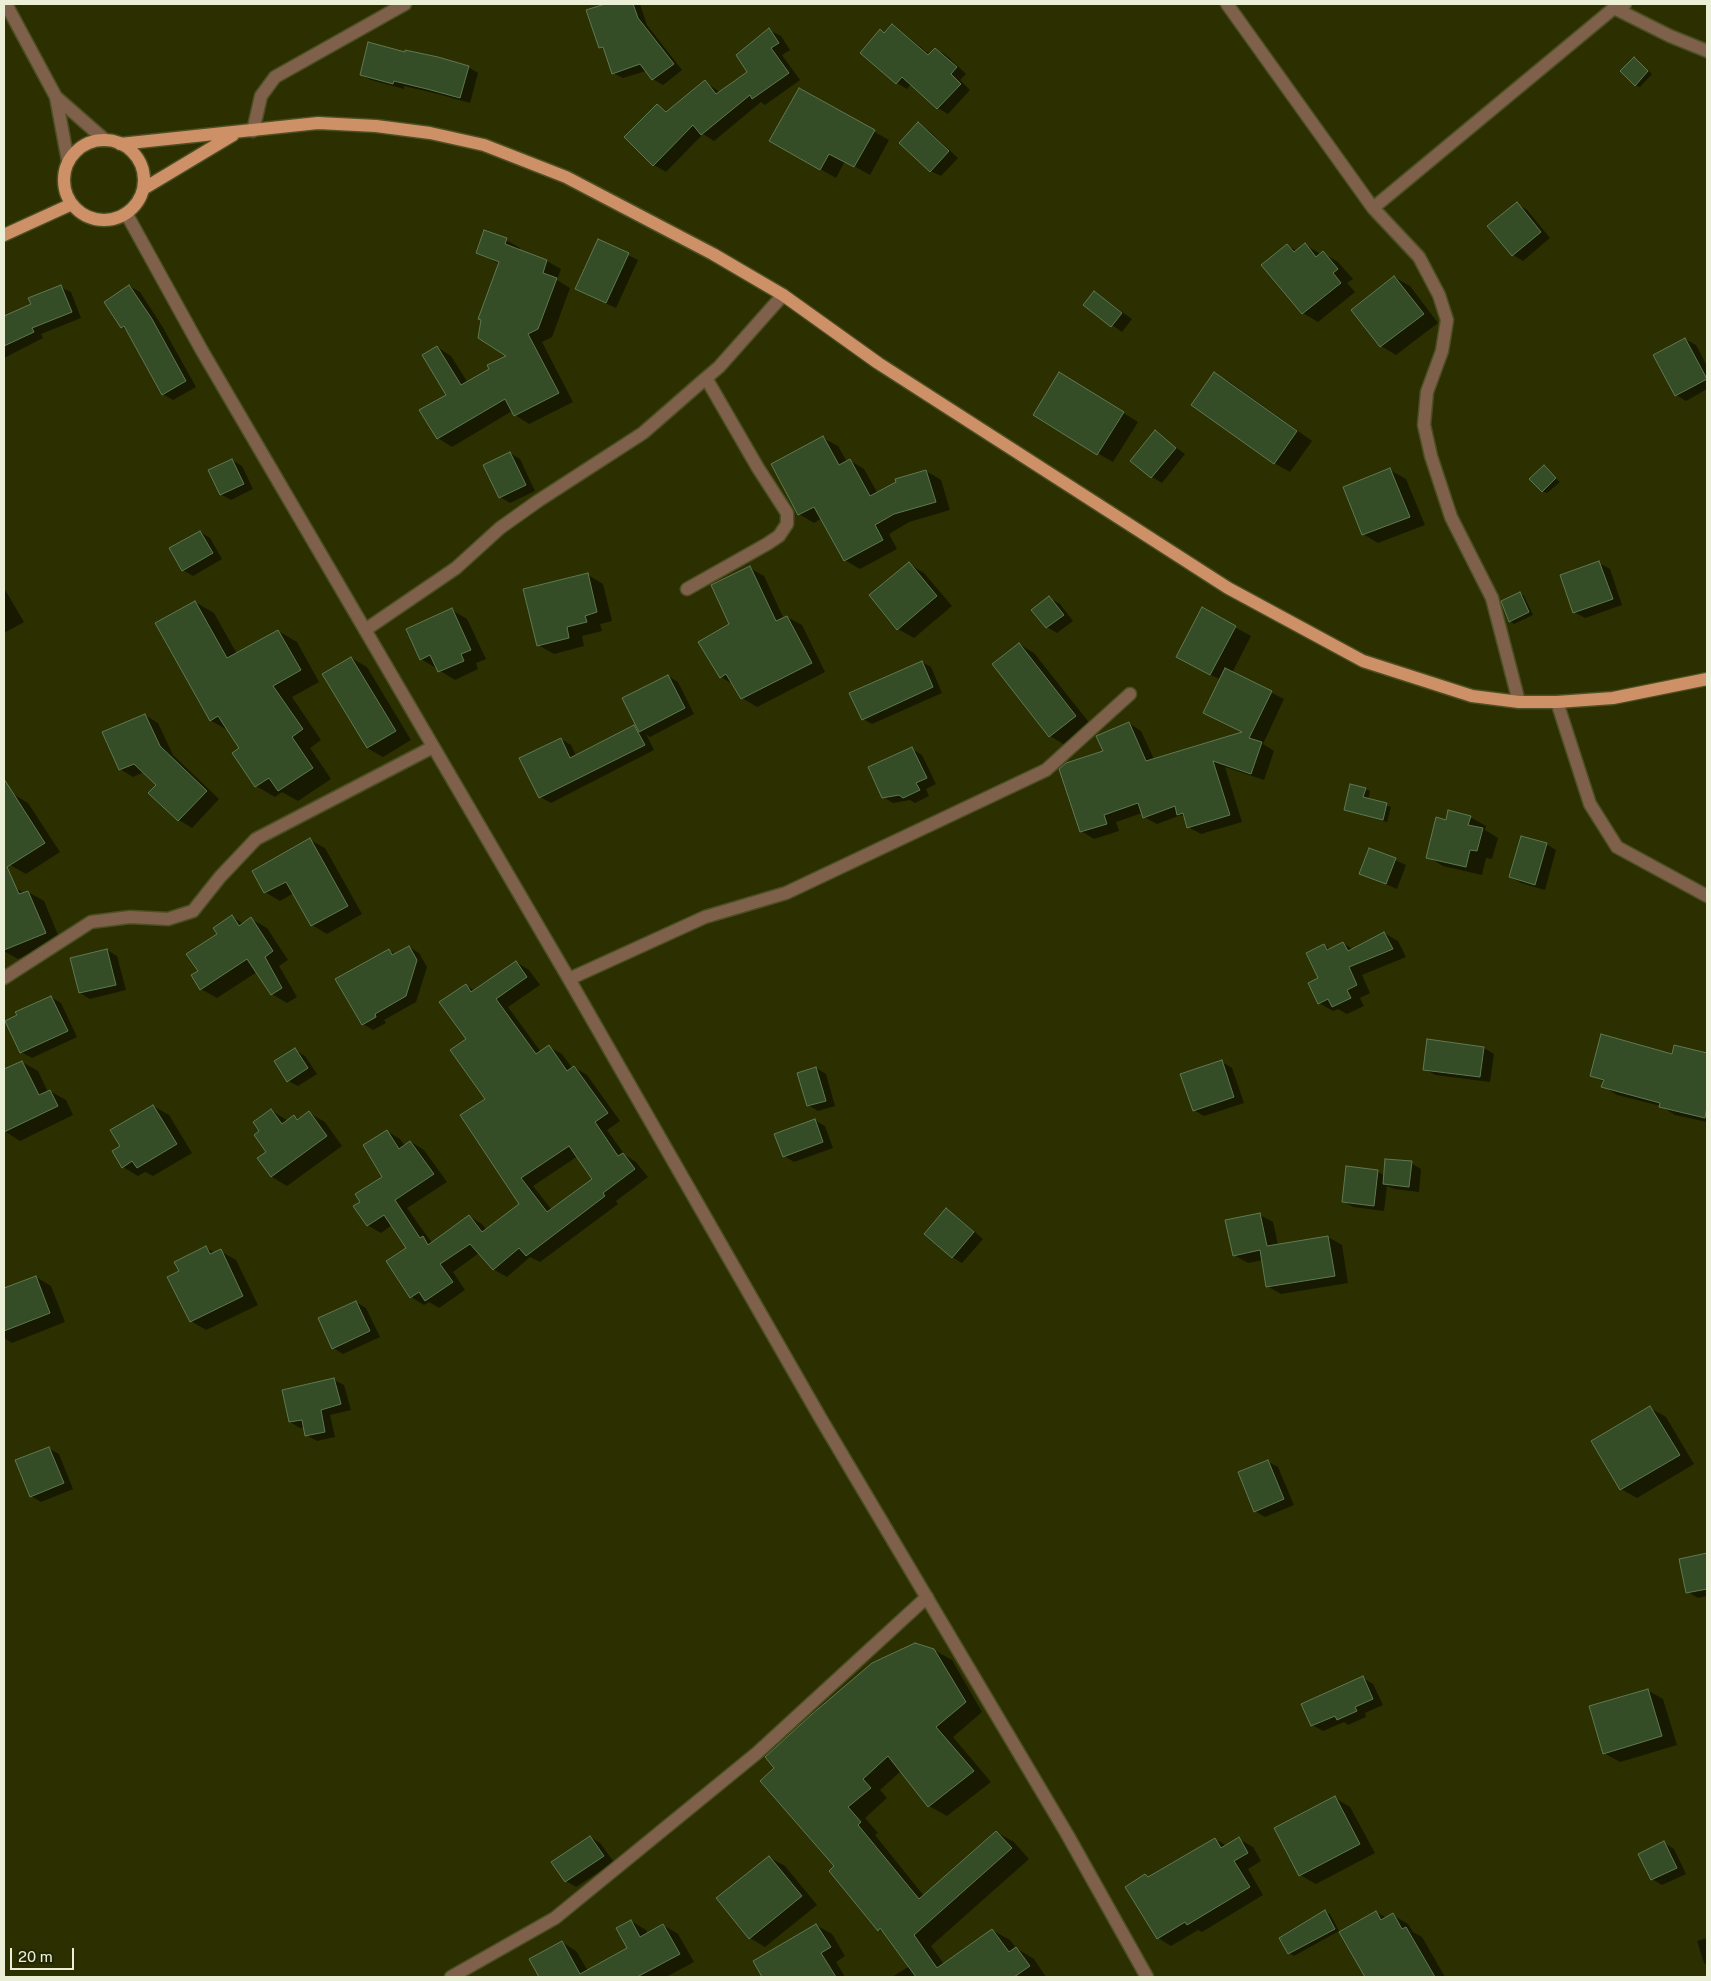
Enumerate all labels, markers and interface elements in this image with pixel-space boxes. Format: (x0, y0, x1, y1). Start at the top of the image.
scale bar (12, 1938, 76, 1970)
text: 20 m (18, 1948, 53, 1965)

